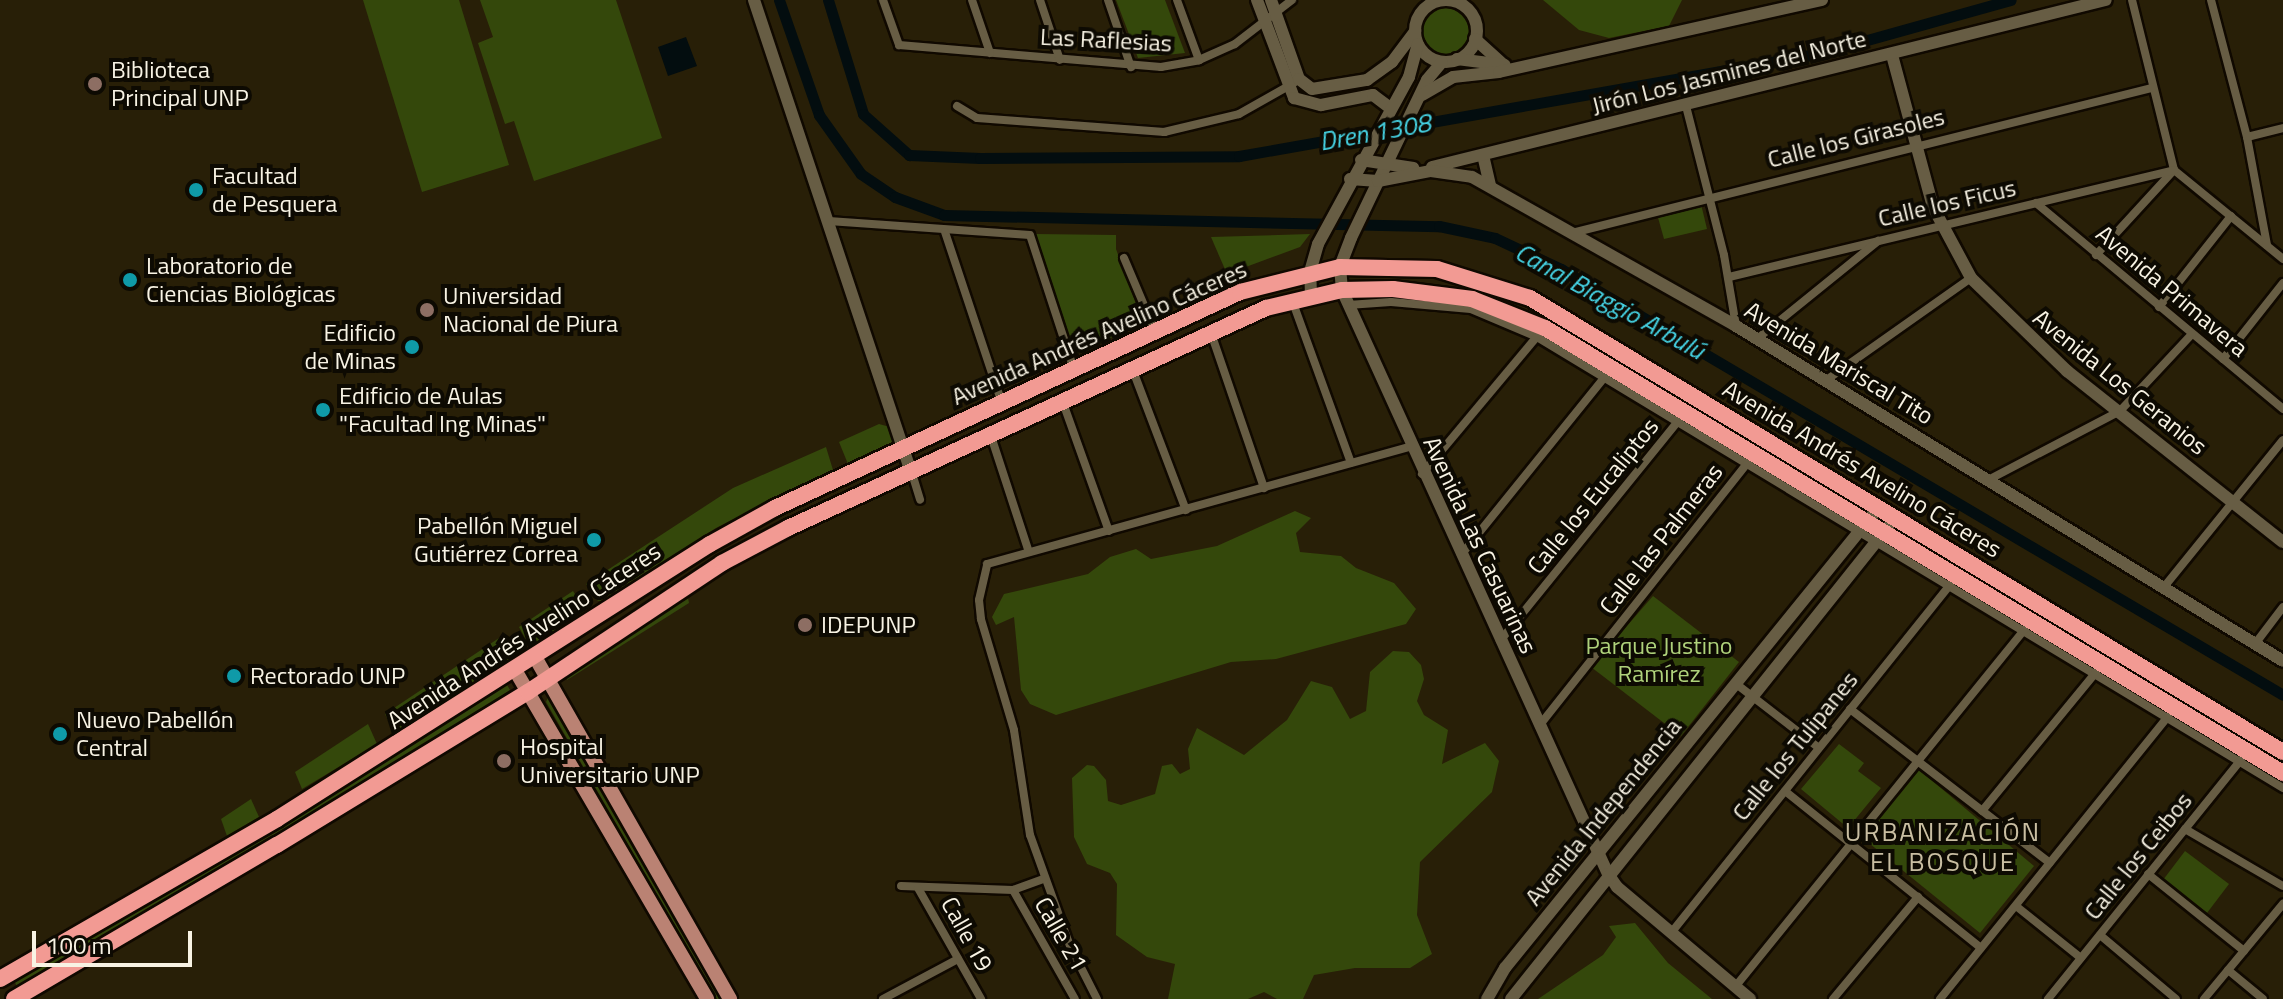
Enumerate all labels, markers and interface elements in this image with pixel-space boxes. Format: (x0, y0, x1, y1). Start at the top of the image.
street label: Las Raflesias (1039, 22, 1173, 58)
street label: Jirón Los Jasmines del Norte (1589, 24, 1869, 120)
place label: Biblioteca Principal UNP (111, 56, 249, 112)
marker: Biblioteca Principal UNP (86, 75, 104, 93)
street label: Calle los Girasoles (1765, 102, 1947, 174)
water label: Dren 1308 (1317, 107, 1433, 157)
place label: Facultad de Pesquera (212, 162, 337, 218)
street label: Calle los Ficus (1875, 173, 2019, 233)
marker: Facultad de Pesquera (187, 181, 205, 199)
street label: Avenida Primavera (2090, 219, 2254, 363)
water label: Canal Biaggio Arbulú (1510, 236, 1710, 366)
place label: Laboratorio de Ciencias Biológicas (146, 252, 336, 308)
street label: Avenida Andrés Avelino Cáceres (947, 255, 1251, 411)
marker: Laboratorio de Ciencias Biológicas (121, 271, 139, 289)
place label: Universidad Nacional de Piura (443, 282, 618, 338)
street label: Avenida Mariscal Tito (1740, 295, 1938, 431)
marker: Universidad Nacional de Piura (418, 301, 436, 319)
street label: Avenida Los Geranios (2027, 303, 2213, 461)
place label: Edificio de Minas (304, 319, 396, 375)
marker: Edificio de Minas (403, 338, 421, 356)
street label: Avenida Andrés Avelino Cáceres (1718, 374, 2006, 564)
place label: Edificio de Aulas "Facultad Ing Minas" (339, 382, 546, 438)
marker: Edificio de Aulas "Facultad Ing Minas" (314, 401, 332, 419)
street label: Calle los Eucaliptos (1521, 412, 1665, 580)
street label: Avenida Las Casuarinas (1417, 432, 1543, 658)
street label: Calle las Palmeras (1593, 458, 1729, 620)
place label: Pabellón Miguel Gutiérrez Correa (414, 512, 578, 568)
marker: Pabellón Miguel Gutiérrez Correa (585, 531, 603, 549)
street label: Avenida Andrés Avelino Cáceres (382, 537, 666, 735)
place label: IDEPUNP (821, 611, 916, 639)
marker: IDEPUNP (796, 616, 814, 634)
park label: Parque Justino Ramírez (1586, 632, 1732, 688)
place label: Rectorado UNP (250, 662, 405, 690)
street label: Calle los Tulipanes (1726, 666, 1864, 826)
marker: Rectorado UNP (225, 667, 243, 685)
place label: Nuevo Pabellón Central (76, 706, 234, 762)
street label: Avenida Independencia (1519, 713, 1687, 911)
marker: Nuevo Pabellón Central (51, 725, 69, 743)
place label: Hospital Universitario UNP (520, 733, 700, 789)
marker: Hospital Universitario UNP (495, 752, 513, 770)
street label: Calle los Ceibos (2078, 787, 2198, 925)
district label: URBANIZACIÓN EL BOSQUE (1845, 816, 2041, 878)
street label: Calle 19 (935, 892, 999, 976)
street label: Calle 21 (1028, 892, 1094, 976)
scale bar (36, 915, 196, 965)
text: 100 m (46, 927, 112, 963)

